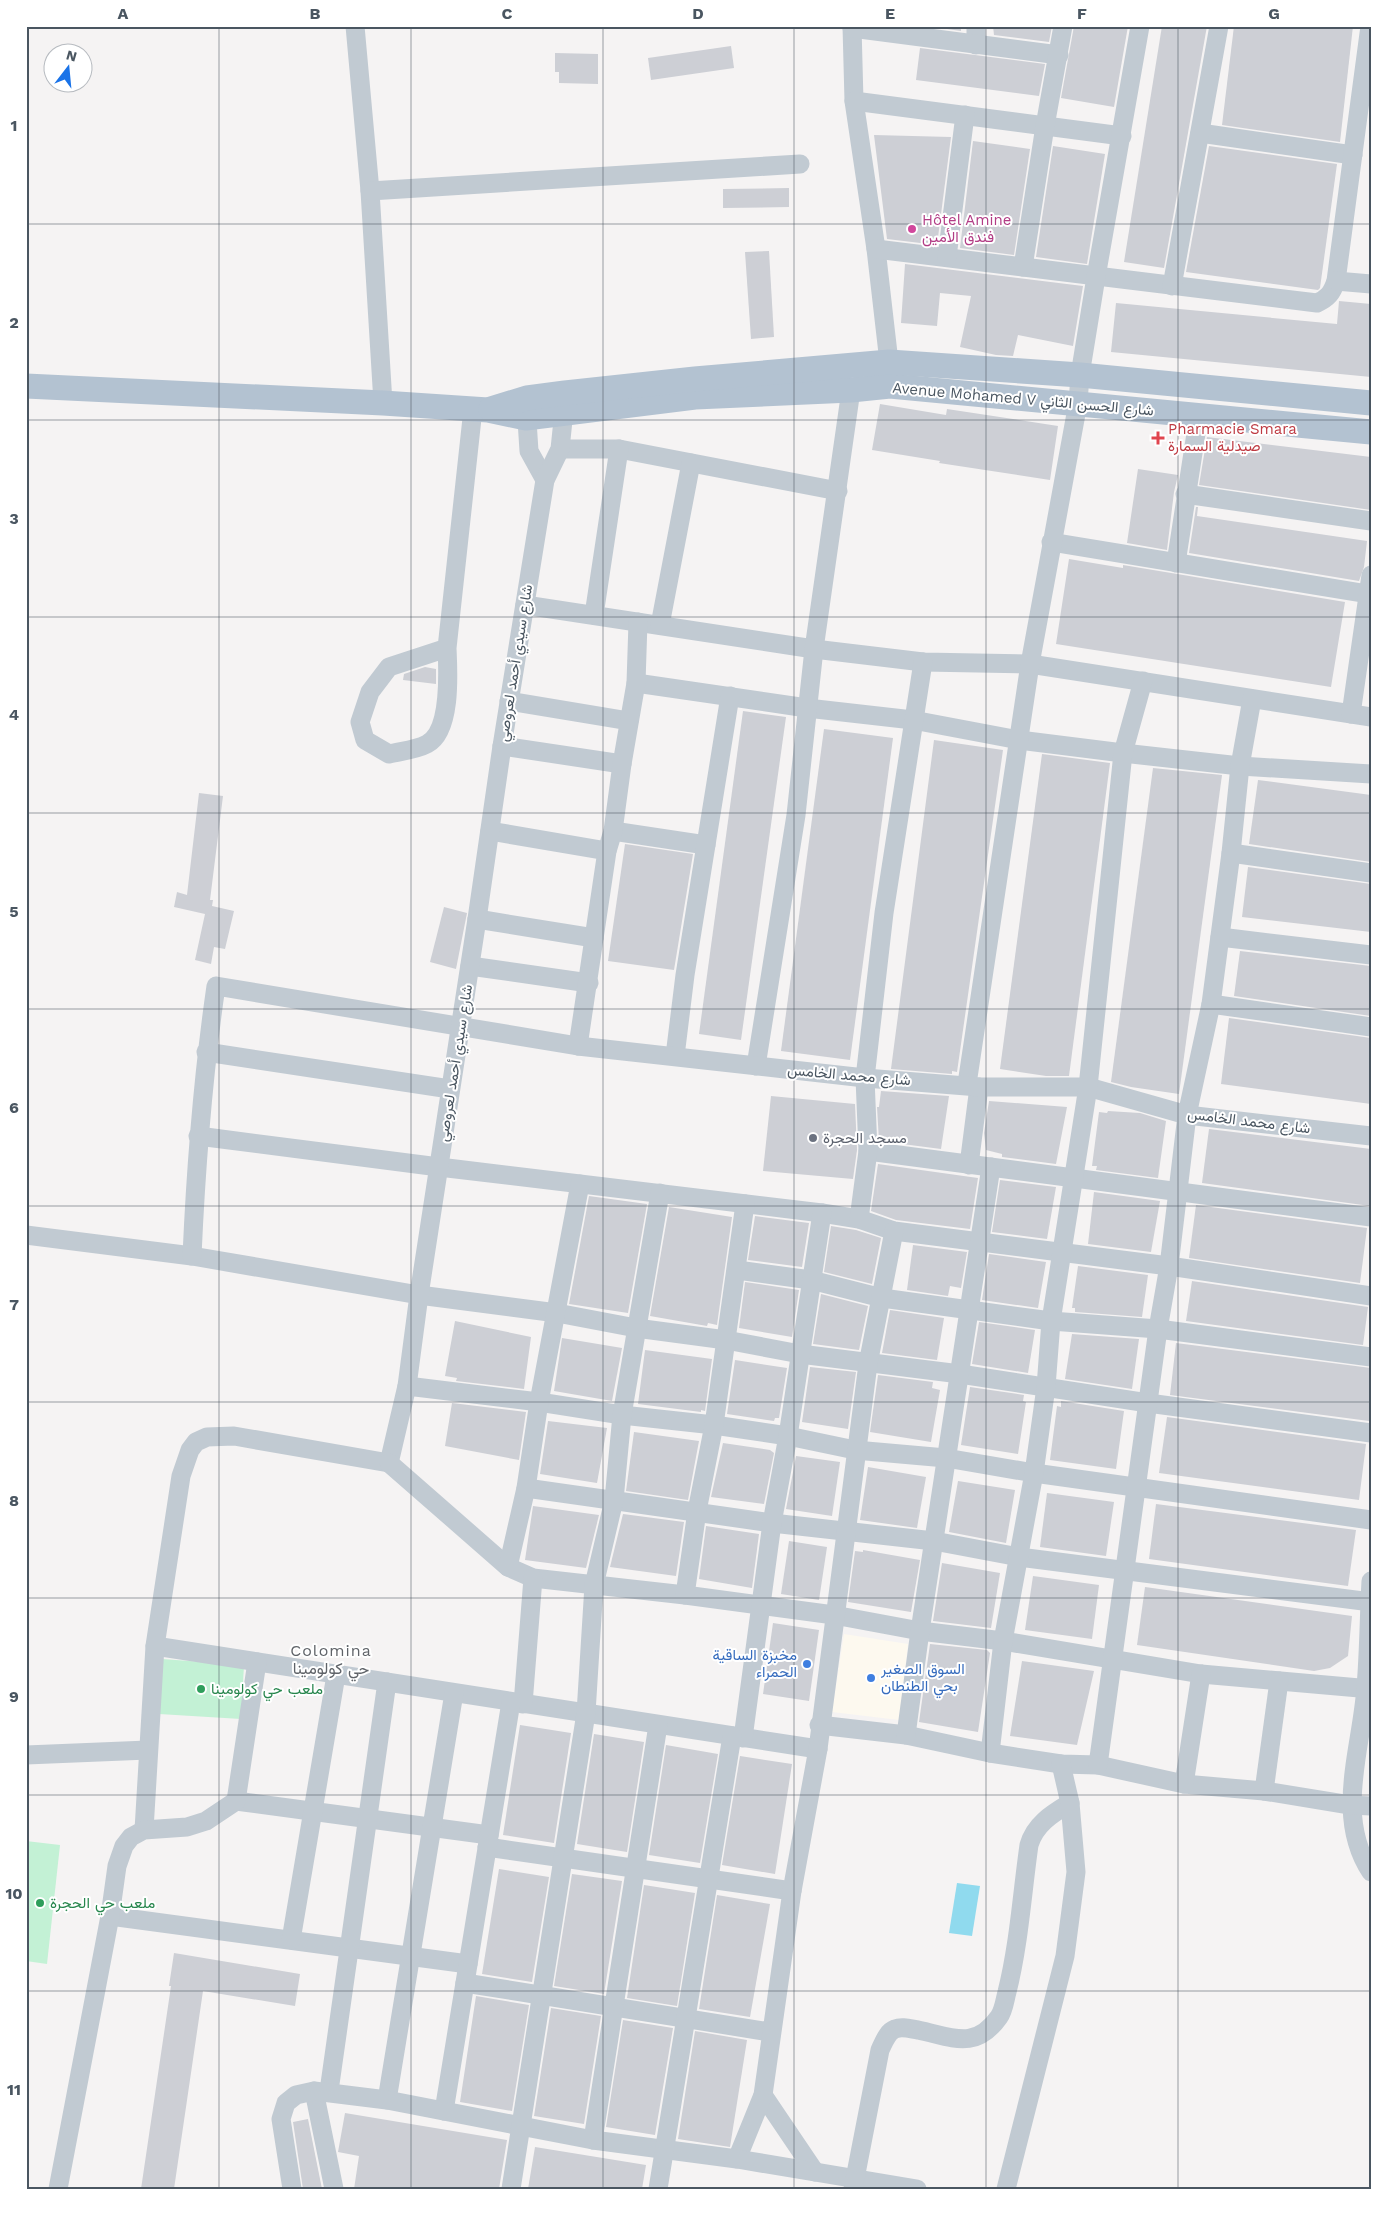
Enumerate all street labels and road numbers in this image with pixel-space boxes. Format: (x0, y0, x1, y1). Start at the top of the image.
street label: Avenue Mohamed V شارع الحسن الثاني (891, 379, 1155, 423)
street label: شارع سيدي أحمد لعروصي (494, 583, 540, 743)
street label: شارع سيدي أحمد لعروصي (434, 983, 480, 1143)
street label: شارع محمد الخامس (786, 1061, 912, 1091)
street label: شارع محمد الخامس (1186, 1105, 1312, 1139)

